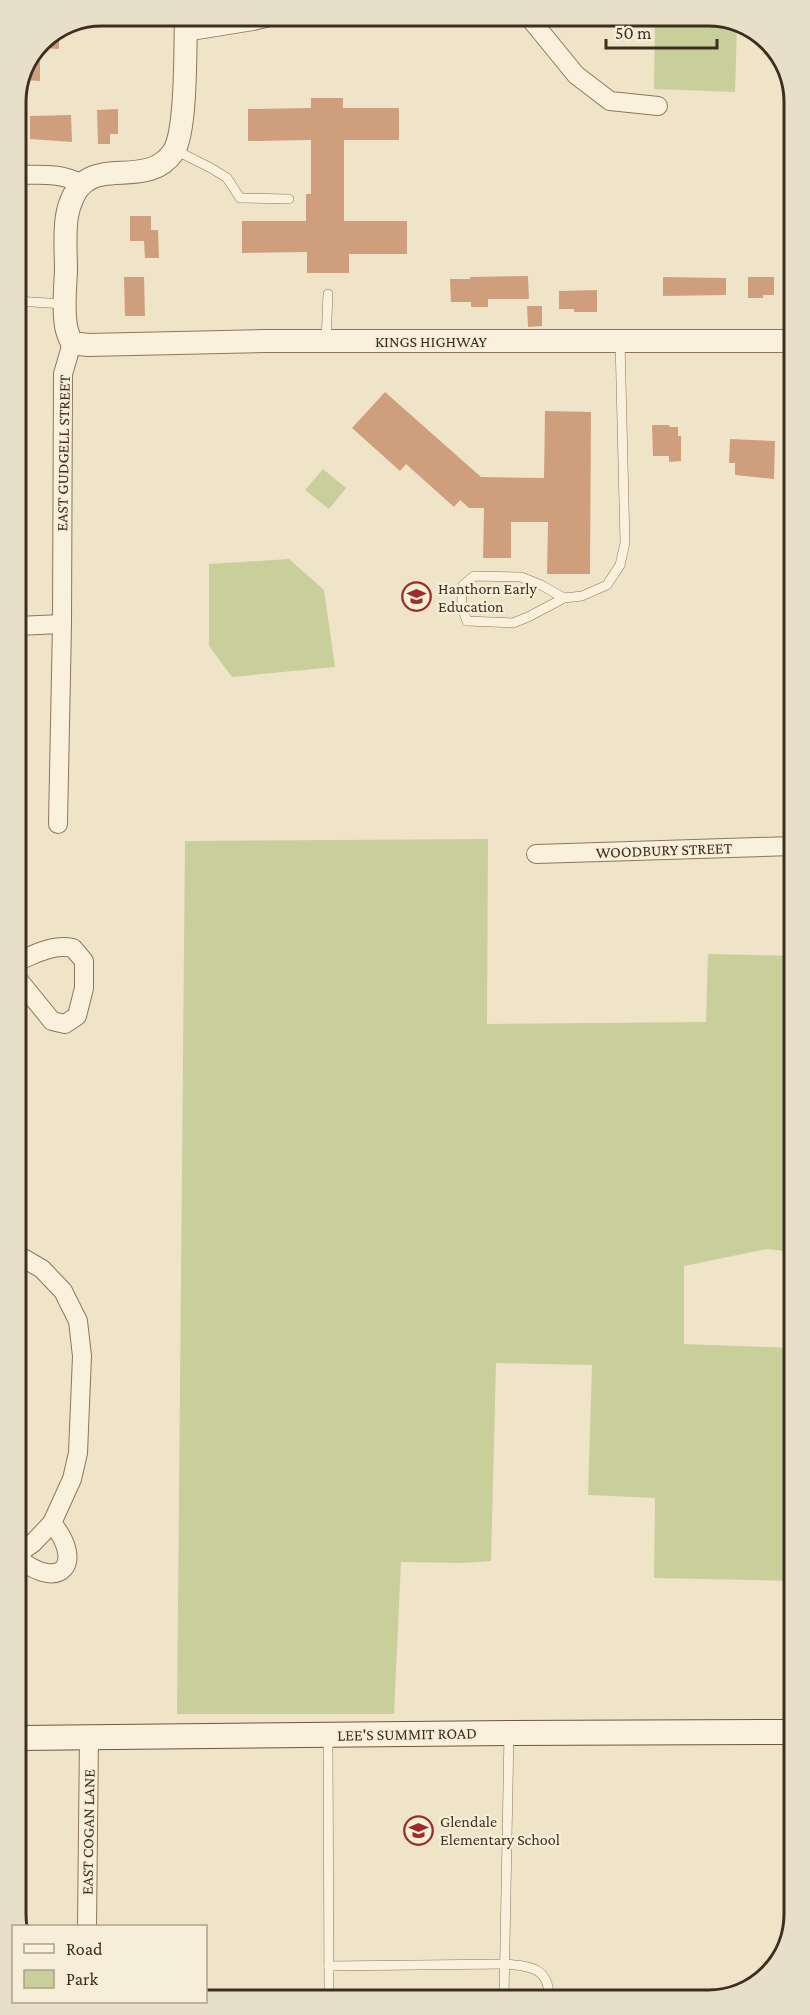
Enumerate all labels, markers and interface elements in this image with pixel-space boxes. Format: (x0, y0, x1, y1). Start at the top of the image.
scale bar (606, 12, 717, 50)
text: 50 m (615, 23, 652, 43)
street label: KINGS HIGHWAY (375, 333, 488, 350)
street label: EAST GUDGELL STREET (53, 374, 73, 532)
place label: Hanthorn Early Education (438, 580, 537, 615)
school or university icon: Hanthorn Early Education (401, 581, 433, 613)
street label: WOODBURY STREET (595, 839, 733, 861)
street label: LEE'S SUMMIT ROAD (337, 1724, 477, 1744)
street label: EAST COGAN LANE (78, 1769, 98, 1895)
place label: Glendale Elementary School (440, 1813, 560, 1849)
school or university icon: Glendale Elementary School (403, 1814, 435, 1846)
legend (12, 1925, 207, 2003)
text: Road (66, 1939, 103, 1959)
text: Park (66, 1969, 98, 1989)

